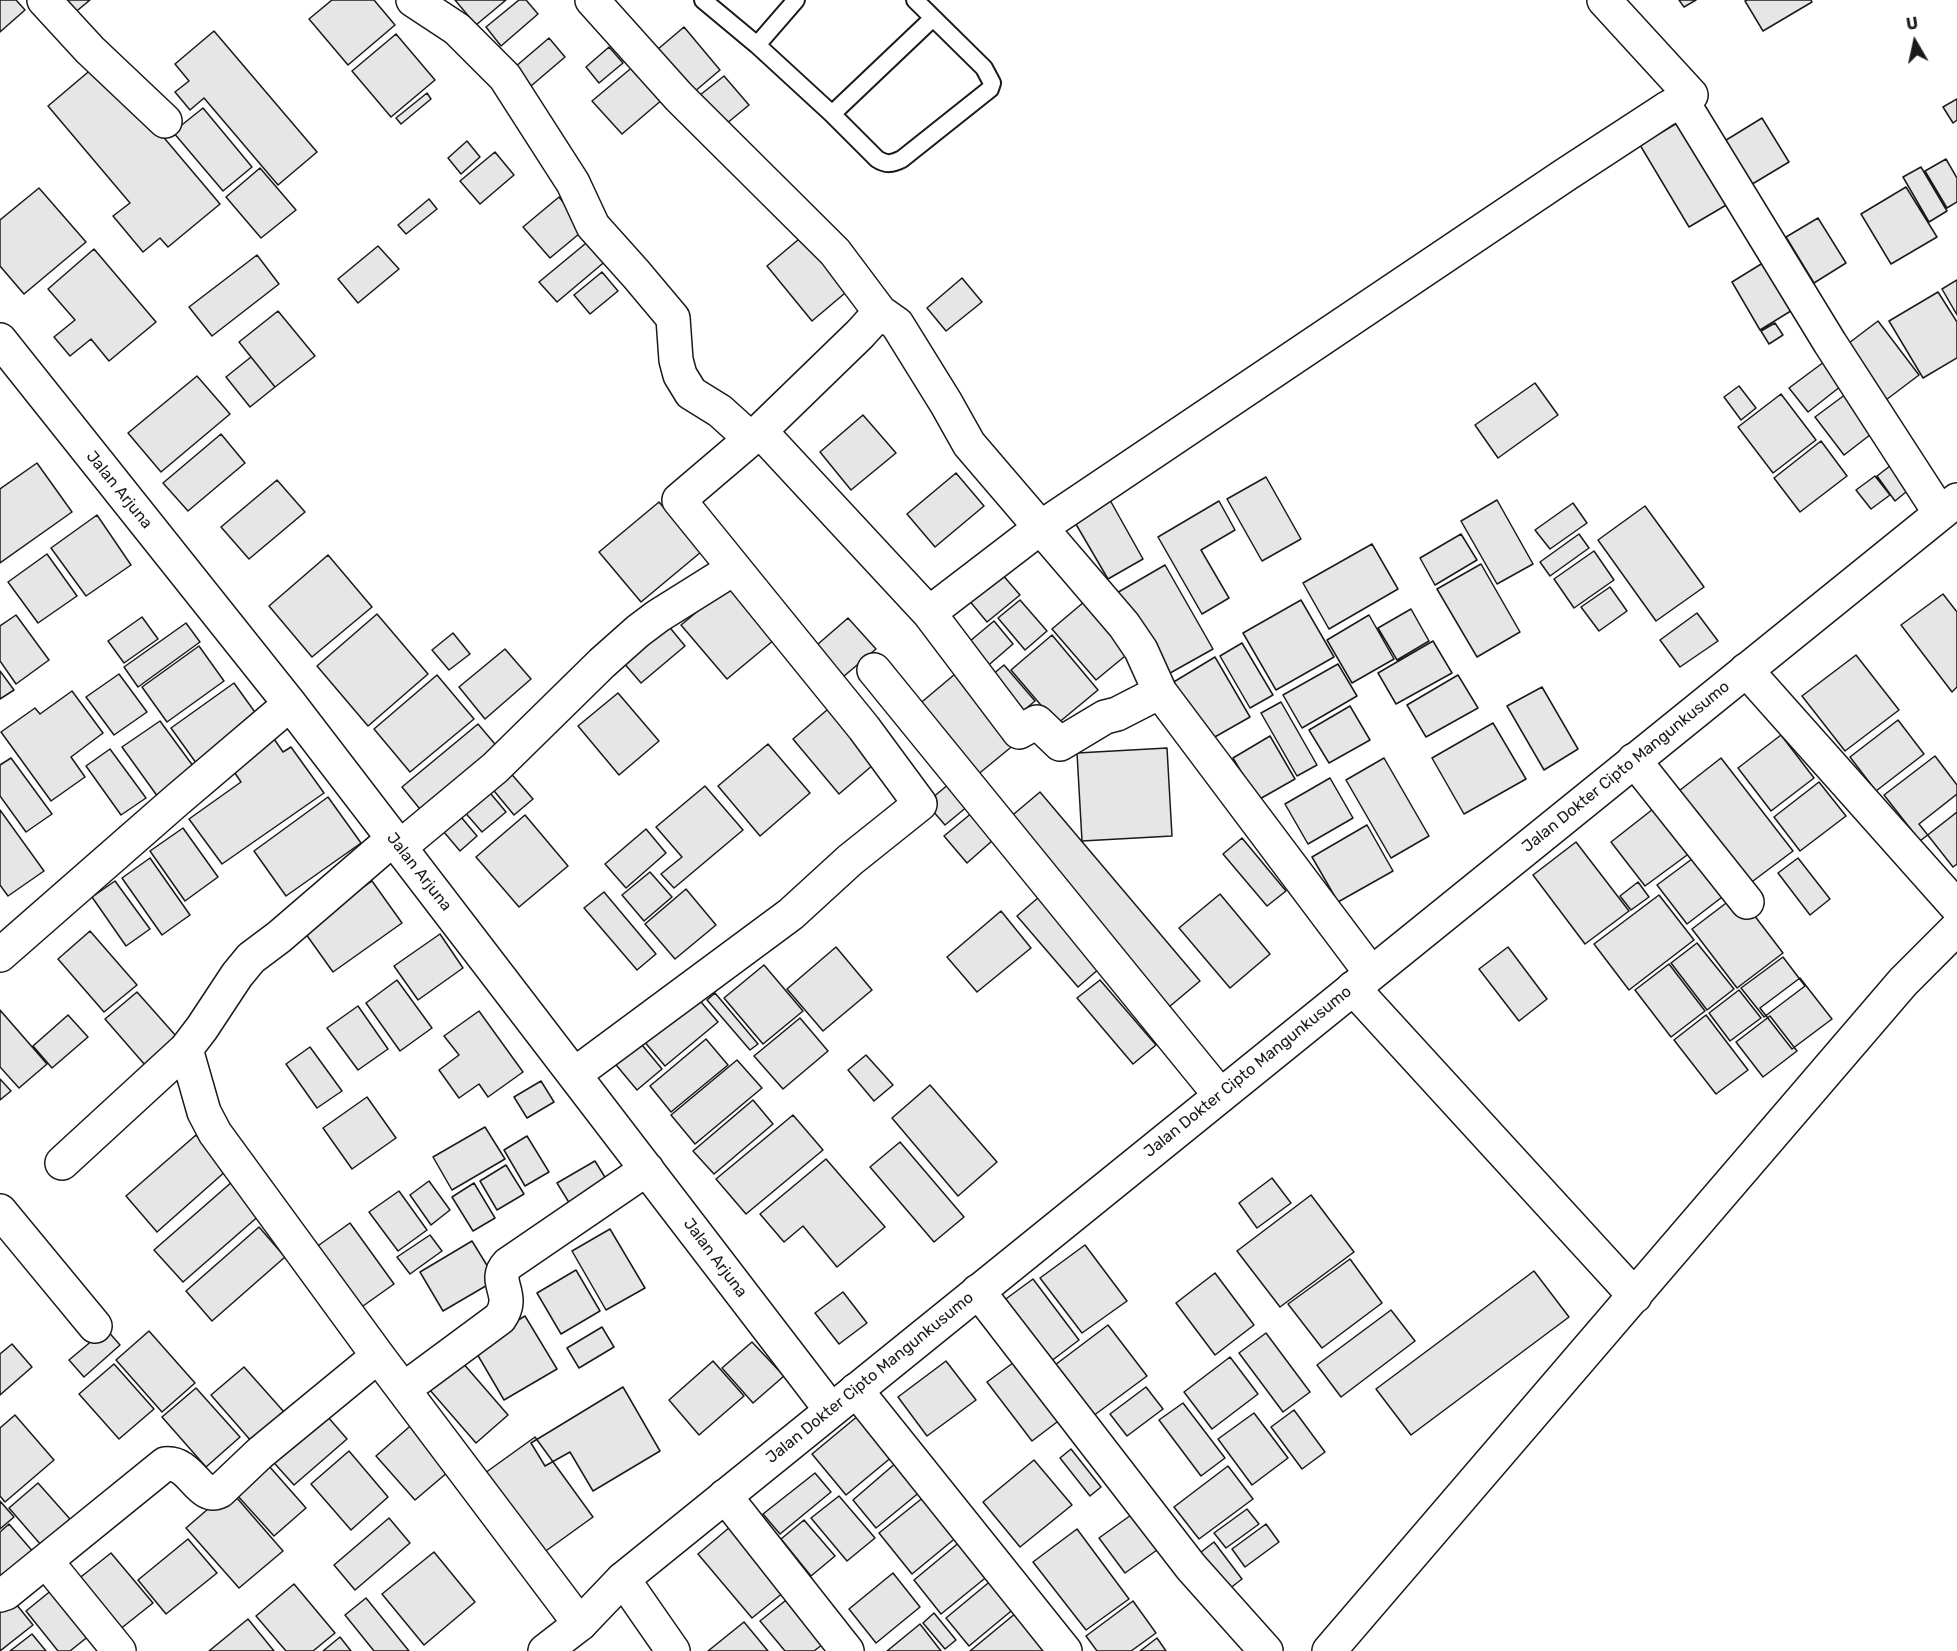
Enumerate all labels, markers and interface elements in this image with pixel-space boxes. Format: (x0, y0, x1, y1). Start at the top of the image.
north arrow (1885, 12, 1945, 72)
text: U (1905, 13, 1919, 34)
street label: Jalan Arjuna (82, 447, 156, 533)
street label: Jalan Dokter Cipto Mangunkusumo (1518, 677, 1734, 857)
street label: Jalan Arjuna (382, 829, 456, 915)
street label: Jalan Dokter Cipto Mangunkusumo (1140, 982, 1356, 1162)
street label: Jalan Arjuna (679, 1215, 751, 1301)
street label: Jalan Dokter Cipto Mangunkusumo (762, 1288, 978, 1468)

